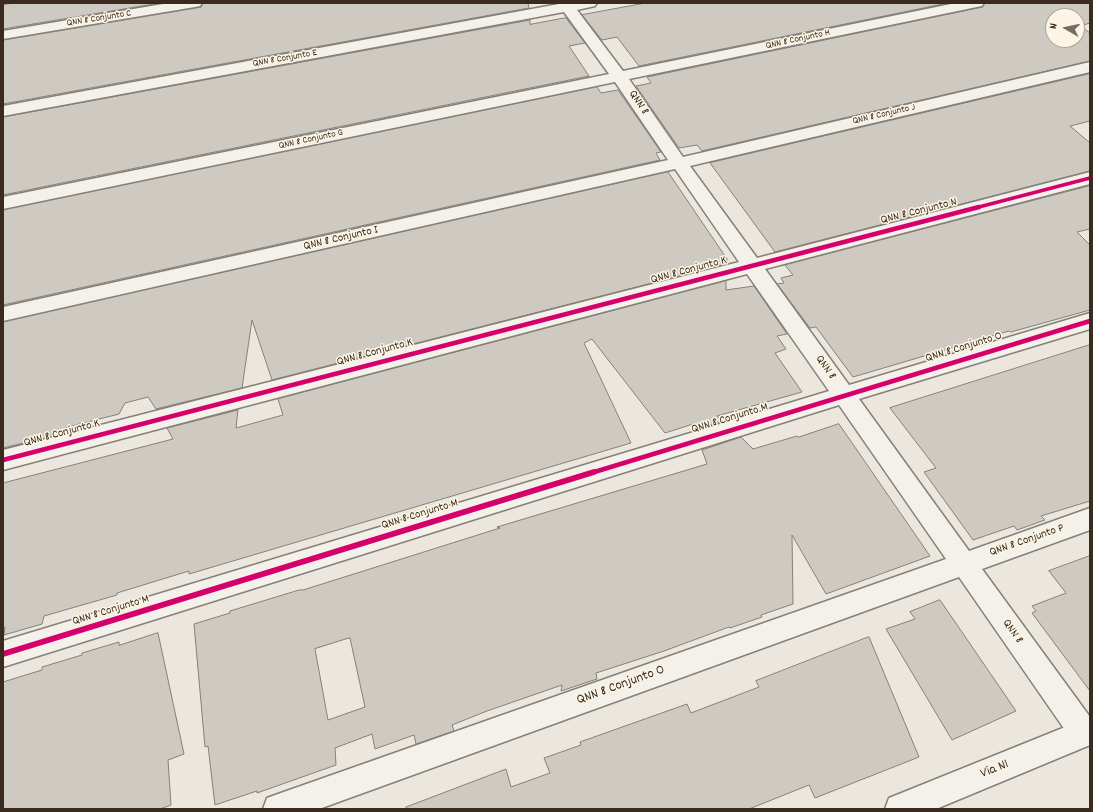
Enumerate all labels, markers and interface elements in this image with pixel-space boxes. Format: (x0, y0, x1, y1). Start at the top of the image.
street label: QNN 8 Conjunto C (66, 8, 132, 30)
north arrow (1045, 8, 1085, 48)
text: N (1046, 22, 1062, 30)
street label: QNN 8 Conjunto H (765, 27, 831, 53)
street label: QNN 8 Conjunto E (252, 47, 318, 71)
street label: QNN 8 (625, 88, 651, 118)
street label: QNN 8 Conjunto J (852, 102, 916, 128)
street label: QNN 8 Conjunto G (278, 127, 344, 153)
street label: QNN 8 Conjunto N (879, 196, 959, 228)
street label: QNN 8 Conjunto I (302, 223, 380, 255)
street label: QNN 8 Conjunto K (650, 254, 728, 288)
street label: QNN 8 Conjunto O (924, 330, 1004, 366)
street label: QNN 8 Conjunto K (336, 336, 414, 370)
street label: QNN 8 (812, 353, 838, 383)
street label: QNN 8 Conjunto M (690, 401, 770, 437)
street label: QNN 8 Conjunto K (23, 417, 101, 451)
street label: QNN 8 Conjunto M (380, 497, 460, 533)
street label: QNN 8 Conjunto P (988, 522, 1066, 560)
street label: QNN 8 Conjunto M (71, 593, 151, 629)
street label: QNN 8 (999, 617, 1025, 647)
street label: QNN 8 Conjunto O (575, 662, 667, 710)
street label: Via N1 (978, 757, 1012, 783)

